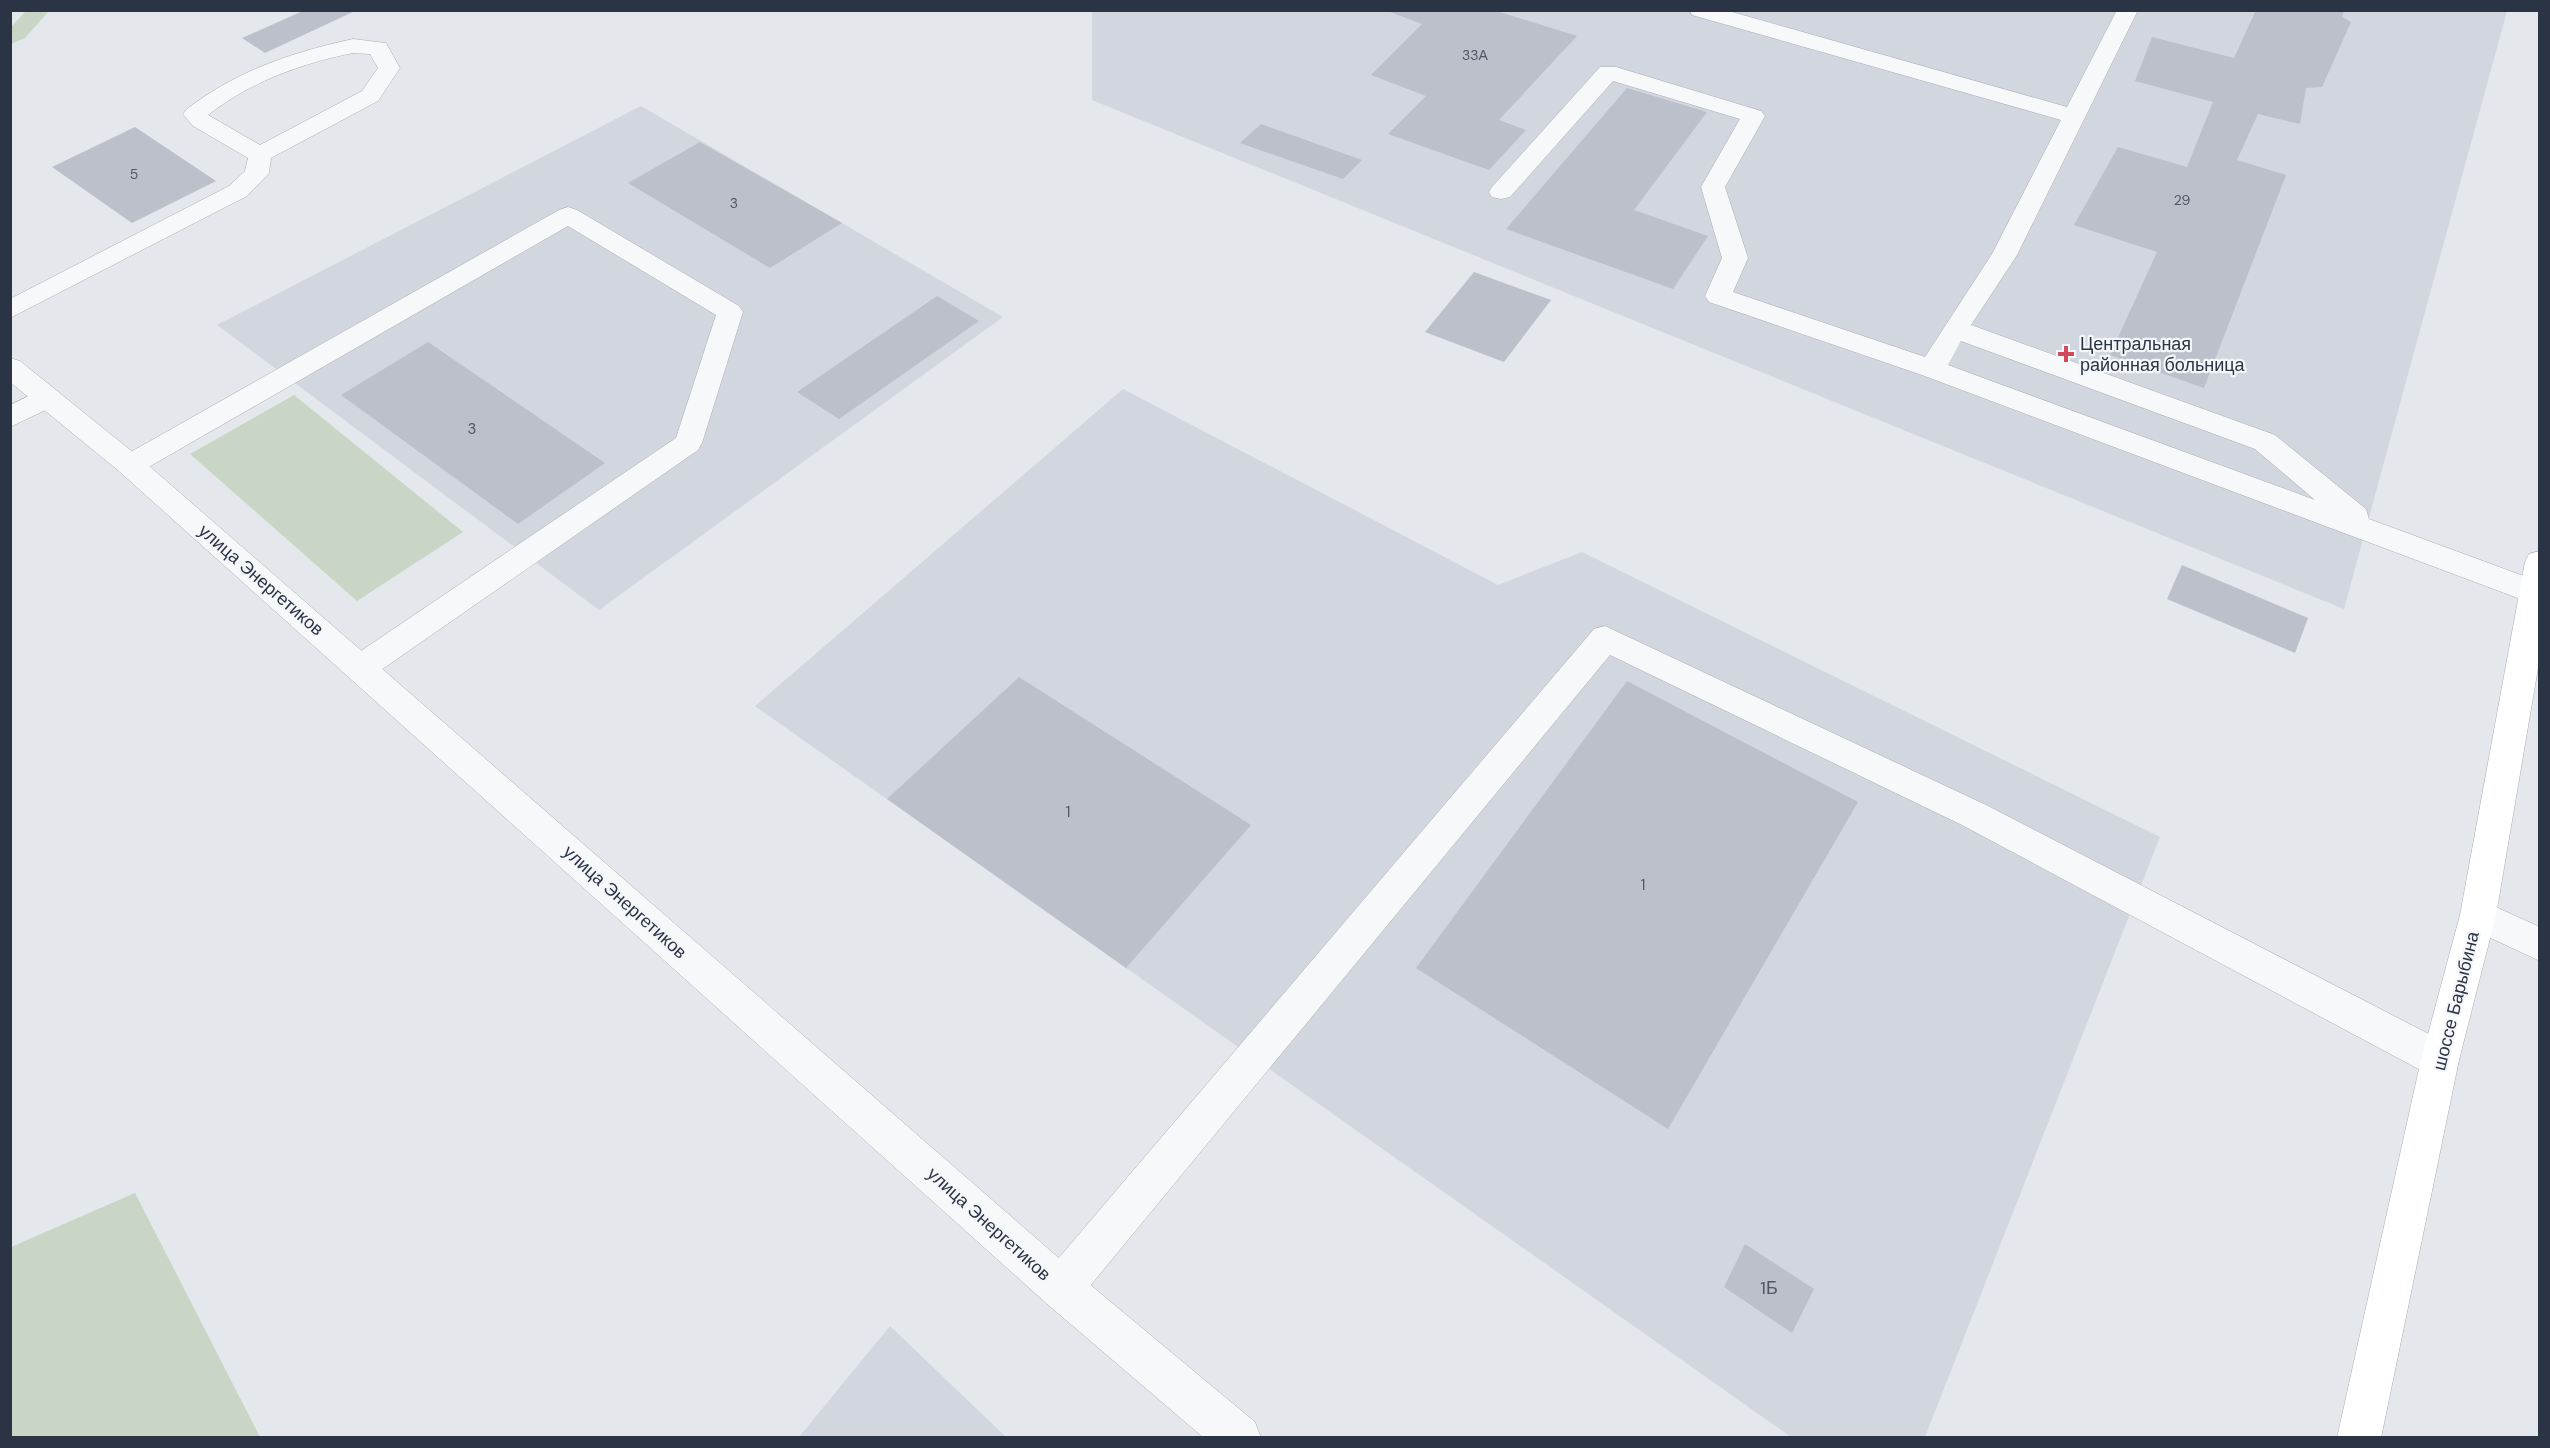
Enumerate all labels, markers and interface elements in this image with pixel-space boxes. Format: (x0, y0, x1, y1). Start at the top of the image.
house number: 33А (1462, 46, 1489, 64)
house number: 5 (130, 165, 138, 183)
house number: 29 (2174, 191, 2191, 209)
house number: 3 (730, 194, 738, 212)
place label: Центральная районная больница (2080, 332, 2246, 377)
marker: Центральная районная больница (2057, 345, 2075, 363)
house number: 3 (468, 419, 476, 439)
street label: улица Энергетиков (193, 519, 329, 641)
house number: 1 (1066, 802, 1070, 822)
street label: улица Энергетиков (558, 840, 692, 964)
house number: 1 (1641, 875, 1645, 895)
street label: шоссе Барыбина (2427, 928, 2485, 1073)
street label: улица Энергетиков (922, 1162, 1056, 1286)
house number: 1Б (1760, 1276, 1778, 1300)

